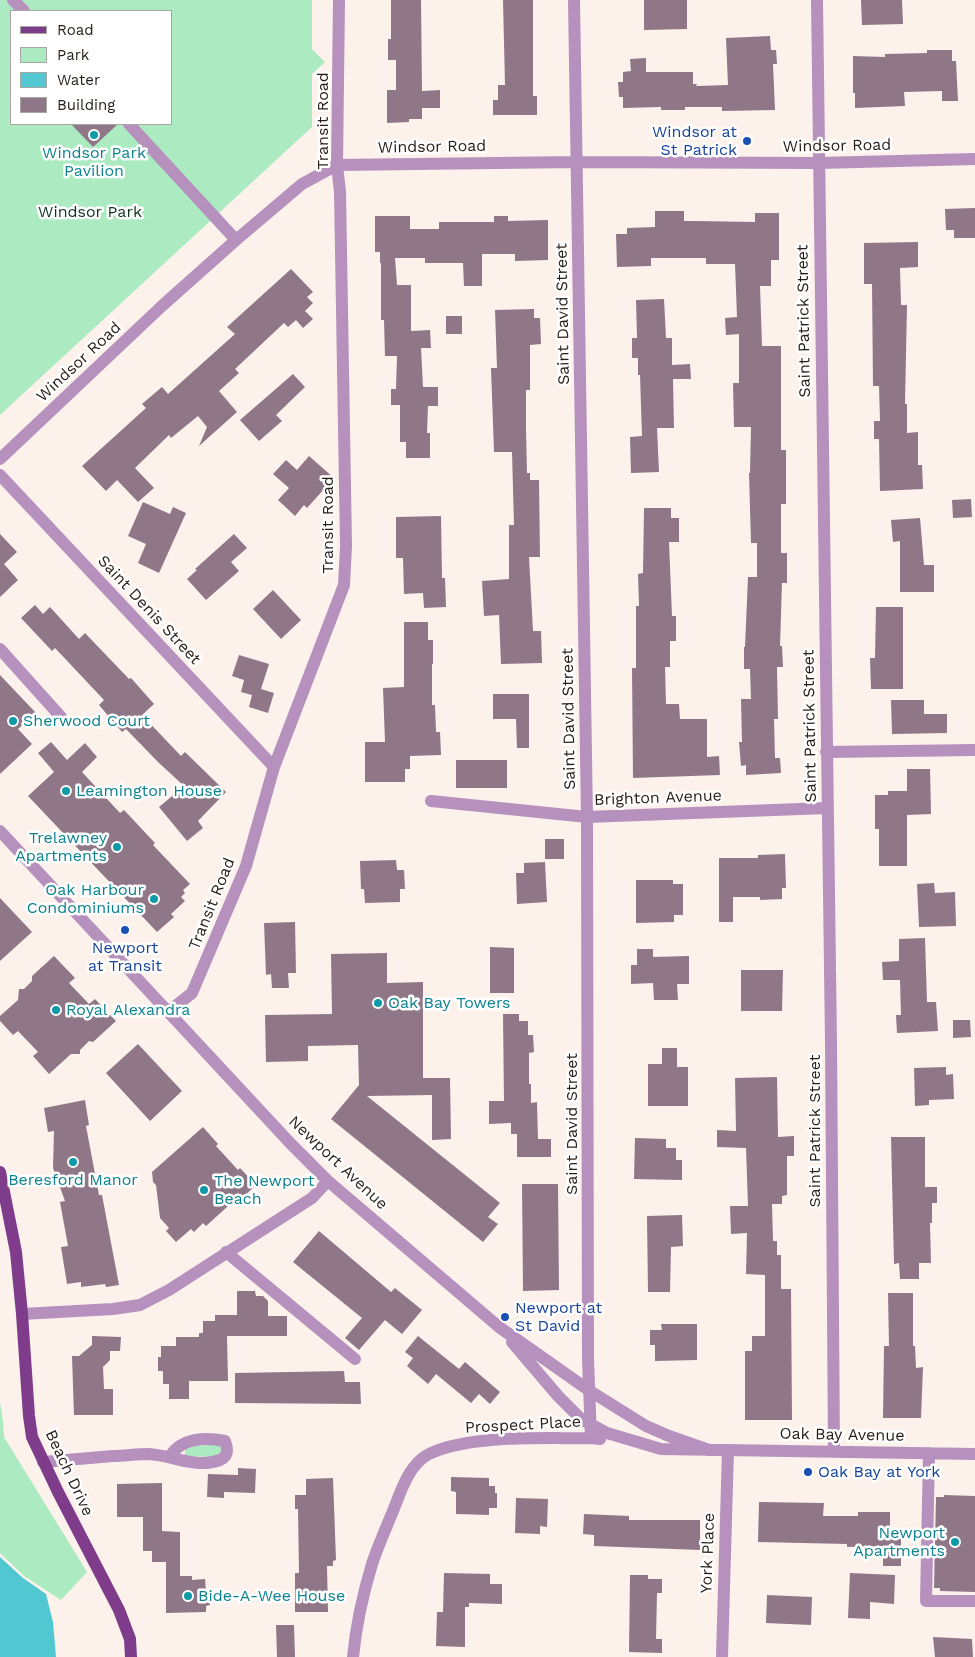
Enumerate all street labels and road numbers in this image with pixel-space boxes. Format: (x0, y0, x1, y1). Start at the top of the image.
street label: Transit Road (313, 72, 333, 170)
street label: Windsor Road (783, 135, 891, 157)
street label: Windsor Road (378, 136, 486, 158)
street label: Saint David Street (552, 243, 574, 385)
street label: Saint Patrick Street (793, 244, 815, 398)
street label: Windsor Road (33, 318, 125, 406)
street label: Transit Road (318, 476, 338, 574)
street label: Saint Denis Street (93, 551, 205, 669)
street label: Saint David Street (558, 648, 580, 790)
street label: Saint Patrick Street (799, 649, 821, 803)
street label: Brighton Avenue (594, 786, 722, 810)
street label: Transit Road (185, 855, 239, 953)
street label: Saint David Street (562, 1053, 582, 1195)
street label: Saint Patrick Street (805, 1055, 825, 1207)
street label: Newport Avenue (284, 1112, 392, 1214)
street label: Prospect Place (464, 1412, 582, 1438)
street label: Oak Bay Avenue (779, 1424, 905, 1446)
street label: Beach Drive (41, 1427, 97, 1519)
street label: York Place (697, 1512, 719, 1594)

